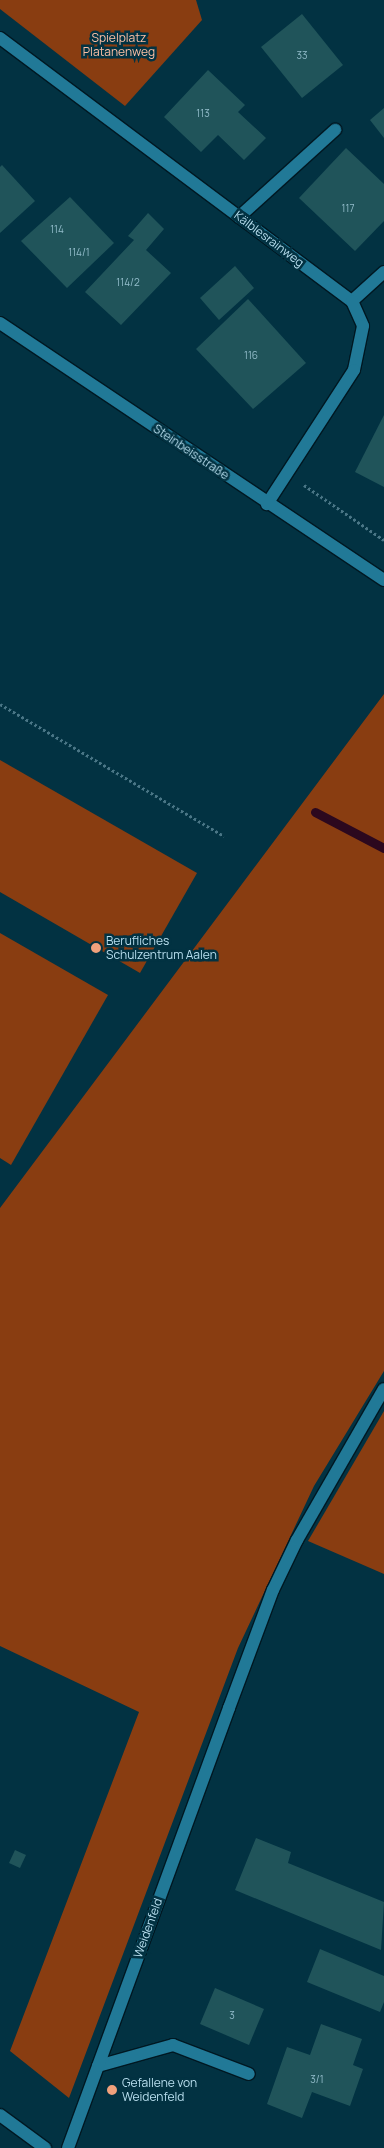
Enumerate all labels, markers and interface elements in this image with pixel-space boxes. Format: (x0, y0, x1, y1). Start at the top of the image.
park label: Spielplatz Platanenweg (83, 31, 155, 59)
house number: 33 (296, 50, 308, 62)
house number: 113 (196, 108, 210, 120)
house number: 117 (342, 203, 354, 215)
street label: Kälblesrainweg (231, 208, 307, 270)
house number: 114 (50, 224, 64, 236)
house number: 114/1 (68, 247, 90, 259)
house number: 114/2 (116, 277, 140, 289)
house number: 116 (244, 350, 258, 362)
street label: Steinbeisstraße (150, 421, 232, 483)
place label: Berufliches Schulzentrum Aalen (106, 934, 217, 962)
marker: Berufliches Schulzentrum Aalen (90, 942, 102, 954)
street label: Weidenfeld (131, 1896, 165, 1960)
house number: 3 (229, 2010, 235, 2022)
house number: 3/1 (310, 2074, 324, 2086)
place label: Gefallene von Weidenfeld (122, 2076, 197, 2104)
marker: Gefallene von Weidenfeld (106, 2084, 118, 2096)

